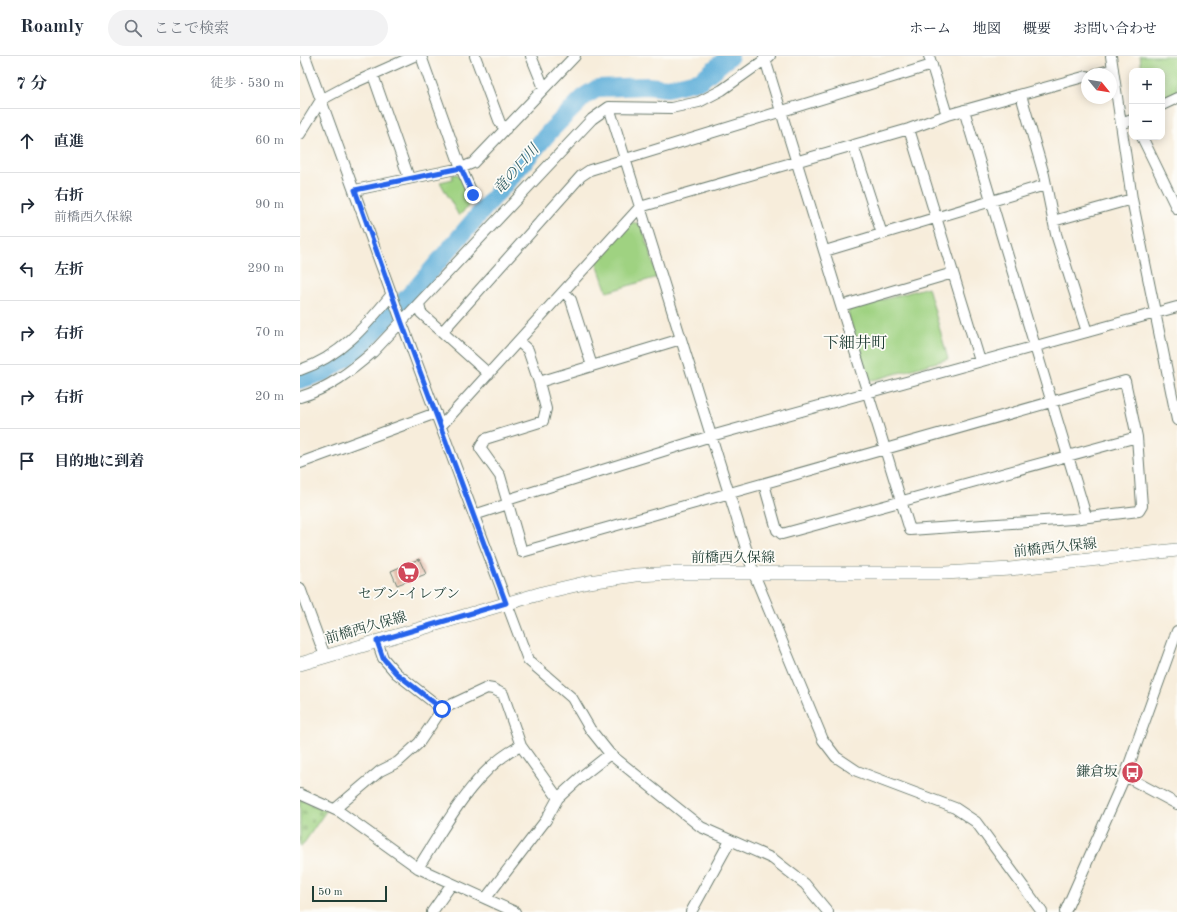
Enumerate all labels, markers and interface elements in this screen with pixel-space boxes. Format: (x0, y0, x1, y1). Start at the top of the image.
search box (108, 10, 388, 46)
icon: search (122, 17, 144, 39)
text: Roamly (20, 18, 84, 37)
text: ここで検索 (154, 22, 229, 37)
text: ホーム (909, 22, 951, 36)
text: 地図 (973, 22, 1001, 36)
text: 概要 (1023, 22, 1051, 36)
text: お問い合わせ (1073, 22, 1157, 36)
north arrow (1081, 68, 1117, 104)
map controls (1129, 68, 1165, 140)
button: + (1129, 68, 1165, 104)
text: 7 分 (16, 76, 48, 93)
text: 徒歩 · 530 m (210, 77, 284, 90)
button: − (1129, 104, 1165, 140)
icon: ahead (16, 130, 38, 152)
text: 60 m (255, 134, 284, 147)
text: 直進 (54, 135, 84, 150)
water label: 竜の口川 (490, 140, 544, 198)
route end (464, 186, 482, 204)
text: 右折 (54, 189, 84, 204)
icon: right (16, 194, 38, 216)
text: 90 m (255, 198, 284, 211)
text: 前橋西久保線 (54, 211, 132, 224)
icon: left (16, 258, 38, 280)
text: 290 m (247, 262, 284, 275)
text: 左折 (54, 263, 84, 278)
icon: right (16, 322, 38, 344)
text: 70 m (255, 326, 284, 339)
text: 右折 (54, 327, 84, 342)
district label: 下細井町 (823, 334, 887, 352)
icon: right (16, 386, 38, 408)
text: 20 m (255, 390, 284, 403)
text: 右折 (54, 391, 84, 406)
icon: arrive (16, 450, 38, 472)
text: 目的地に到着 (54, 455, 144, 470)
street label: 前橋西久保線 (1012, 536, 1098, 559)
street label: 前橋西久保線 (691, 550, 775, 565)
supermarket icon: セブン-イレブン (396, 559, 422, 585)
place label: セブン-イレブン (358, 586, 460, 601)
street label: 前橋西久保線 (323, 609, 408, 646)
route start (433, 700, 451, 718)
bus stop icon: 鎌倉坂 (1120, 759, 1146, 785)
place label: 鎌倉坂 (1076, 764, 1118, 779)
scale bar (312, 884, 387, 903)
text: 50 m (318, 887, 343, 898)

